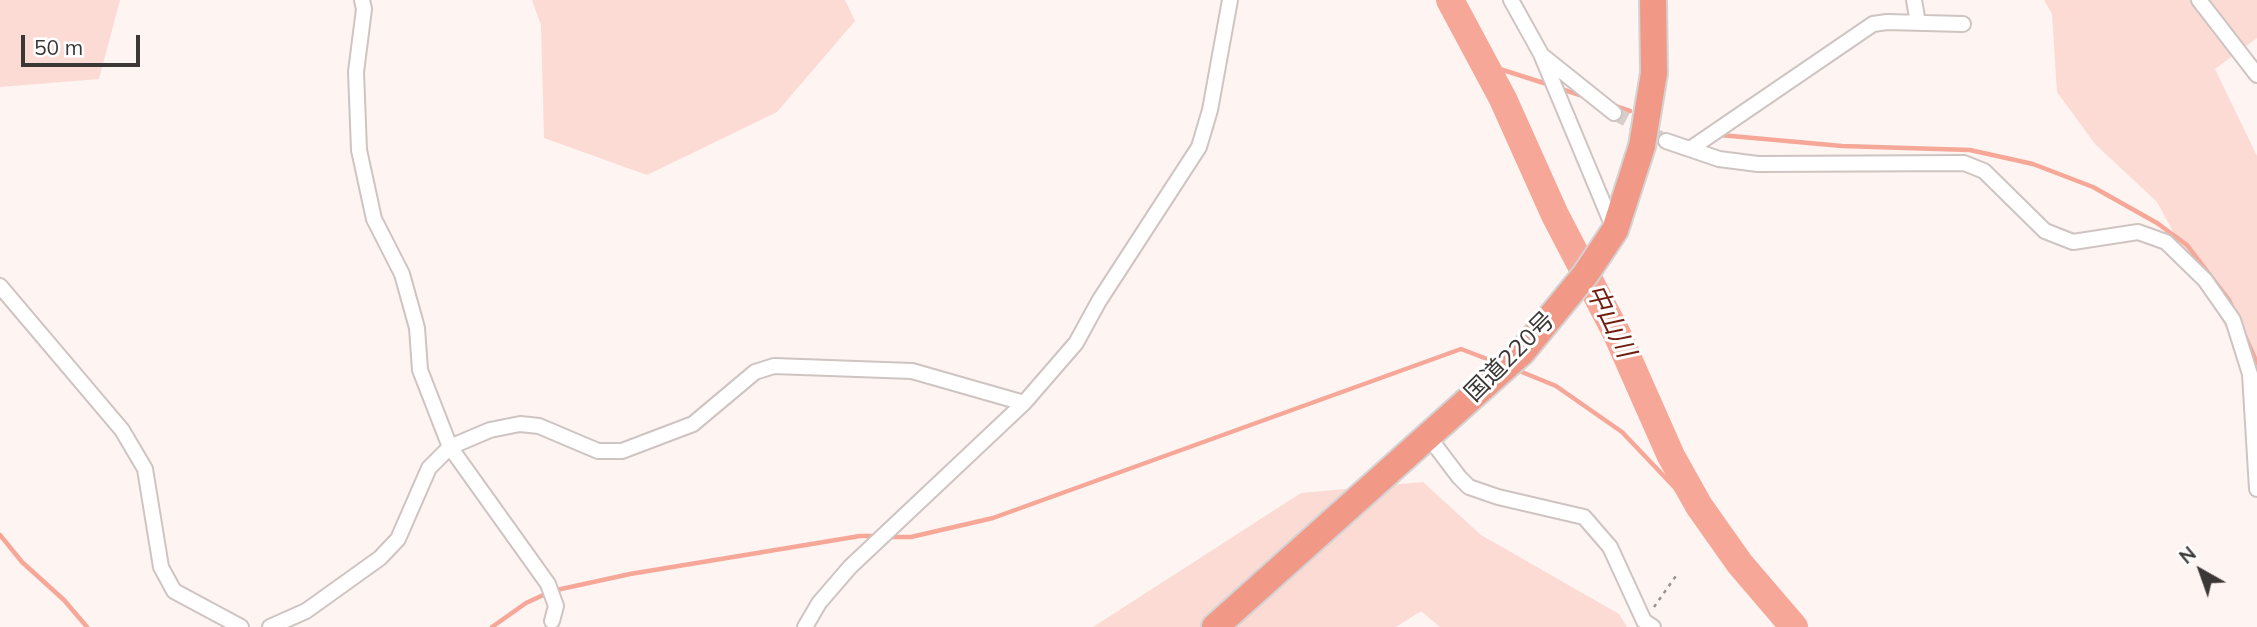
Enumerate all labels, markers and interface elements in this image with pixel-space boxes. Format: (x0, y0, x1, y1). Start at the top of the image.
scale bar (24, 21, 144, 65)
text: 50 m (34, 34, 83, 60)
water label: 中山川 (1579, 279, 1641, 363)
street label: 国道220号 (1459, 306, 1561, 408)
north arrow (2166, 536, 2236, 606)
text: N (2174, 541, 2201, 569)

